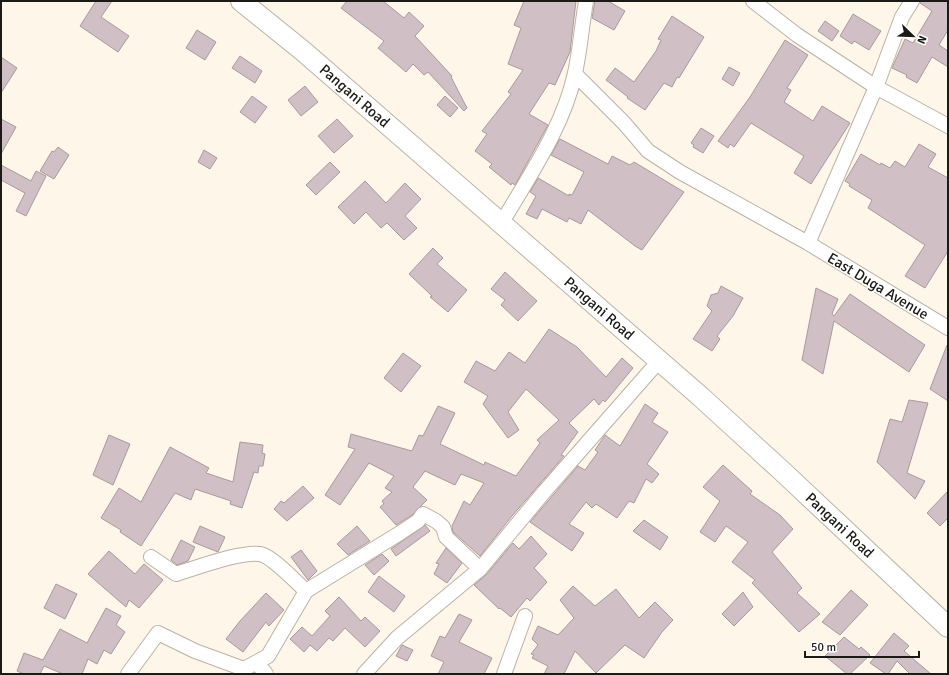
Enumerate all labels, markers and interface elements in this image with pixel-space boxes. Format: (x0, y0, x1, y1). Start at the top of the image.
north arrow (893, 16, 933, 56)
text: N (914, 34, 929, 46)
street label: Pangani Road (316, 60, 393, 131)
street label: East Duga Avenue (824, 249, 932, 323)
street label: Pangani Road (560, 273, 638, 344)
street label: Pangani Road (802, 489, 878, 562)
scale bar (805, 633, 919, 659)
text: 50 m (811, 640, 836, 655)

